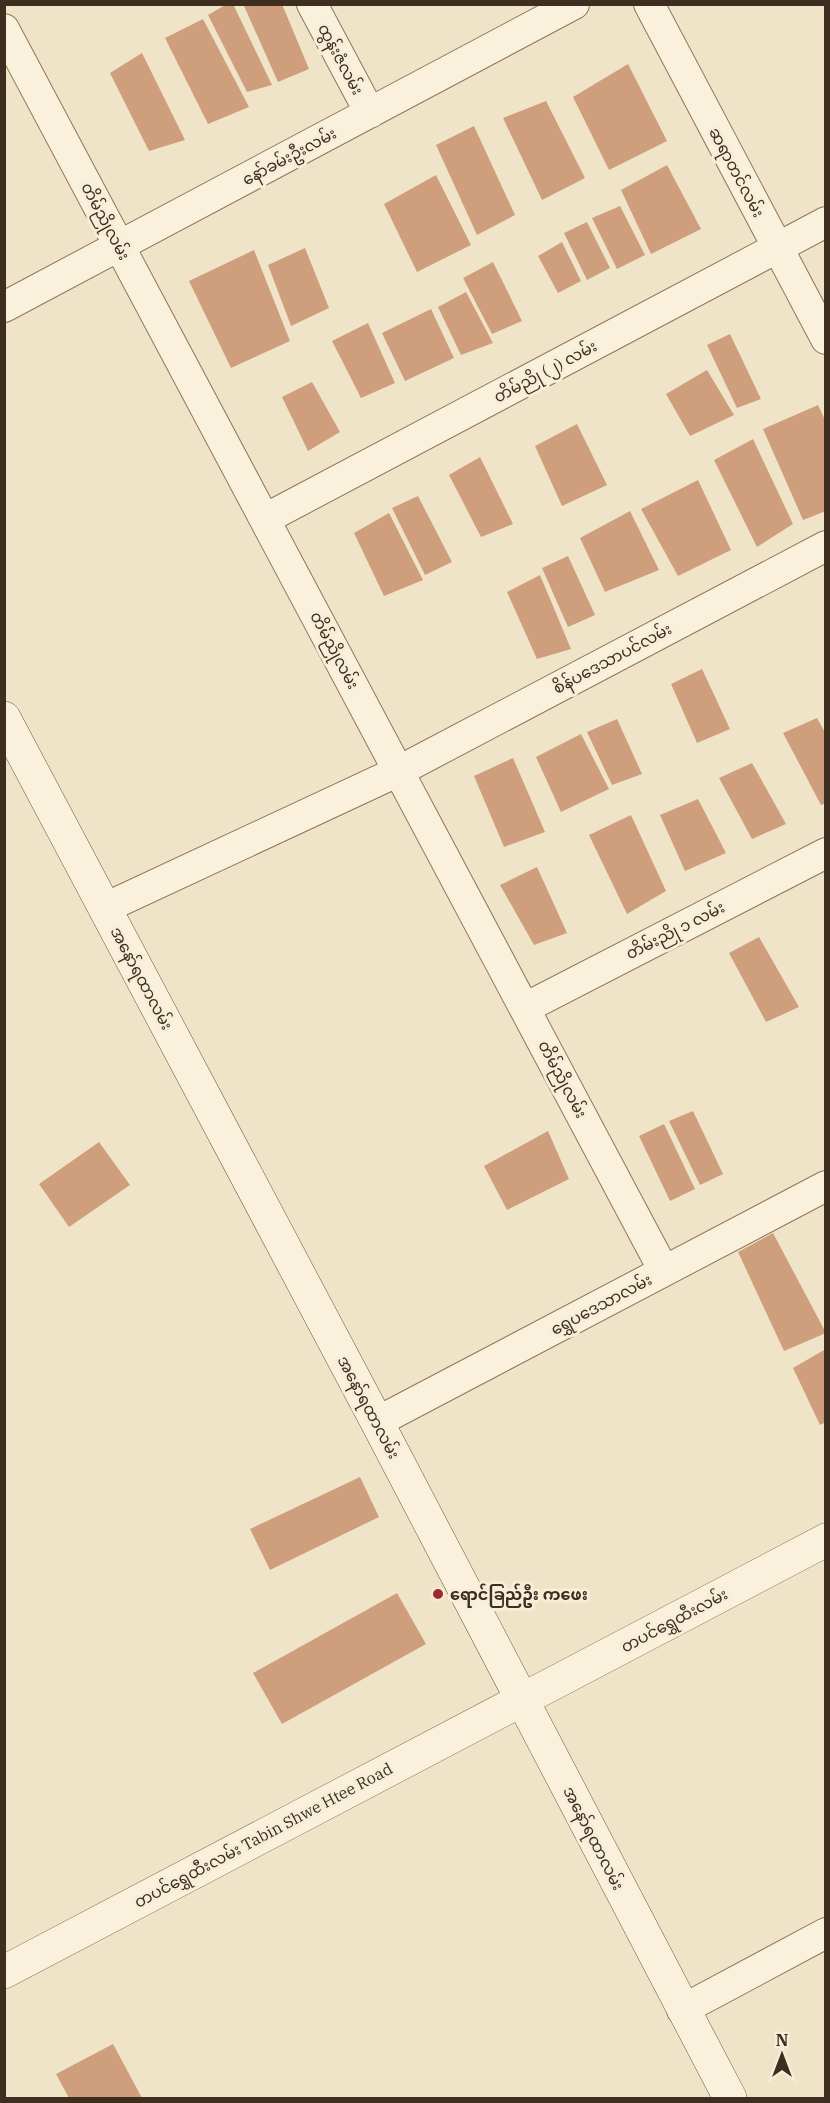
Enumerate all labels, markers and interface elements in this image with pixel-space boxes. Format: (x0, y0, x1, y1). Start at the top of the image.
street label: ထွန်းဇံလမ်း (310, 19, 369, 100)
street label: နော်ခမ်းဦးလမ်း (238, 122, 341, 193)
street label: ဆရာတင်လမ်း (701, 123, 770, 222)
street label: တိမ်ညိုလမ်း (74, 178, 136, 265)
street label: တိမ်ညို (၂) လမ်း (490, 335, 602, 410)
street label: တိမ်ညိုလမ်း (303, 607, 365, 694)
street label: စိန်ပဒေသာပင်လမ်း (549, 617, 677, 701)
street label: တိမ်းညို ၁ လမ်း (622, 896, 729, 967)
street label: အနော်ရထာလမ်း (103, 922, 178, 1035)
street label: တိမ်ညိုလမ်း (531, 1036, 593, 1123)
street label: ရွှေပဒေသာလမ်း (547, 1268, 657, 1343)
street label: အနော်ရထာလမ်း (330, 1351, 405, 1464)
place label: ရောင်ခြည်ဦး ကဖေး (450, 1583, 588, 1608)
street label: တပင်ရွှေထီးလမ်း (617, 1583, 733, 1660)
marker: ရောင်ခြည်ဦး ကဖေး (431, 1587, 445, 1601)
street label: တပင်ရွှေထီးလမ်း Tabin Shwe Htee Road (130, 1757, 398, 1915)
street label: အနော်ရထာလမ်း (556, 1782, 630, 1895)
north arrow (752, 2025, 812, 2085)
text: N (776, 2030, 788, 2050)

